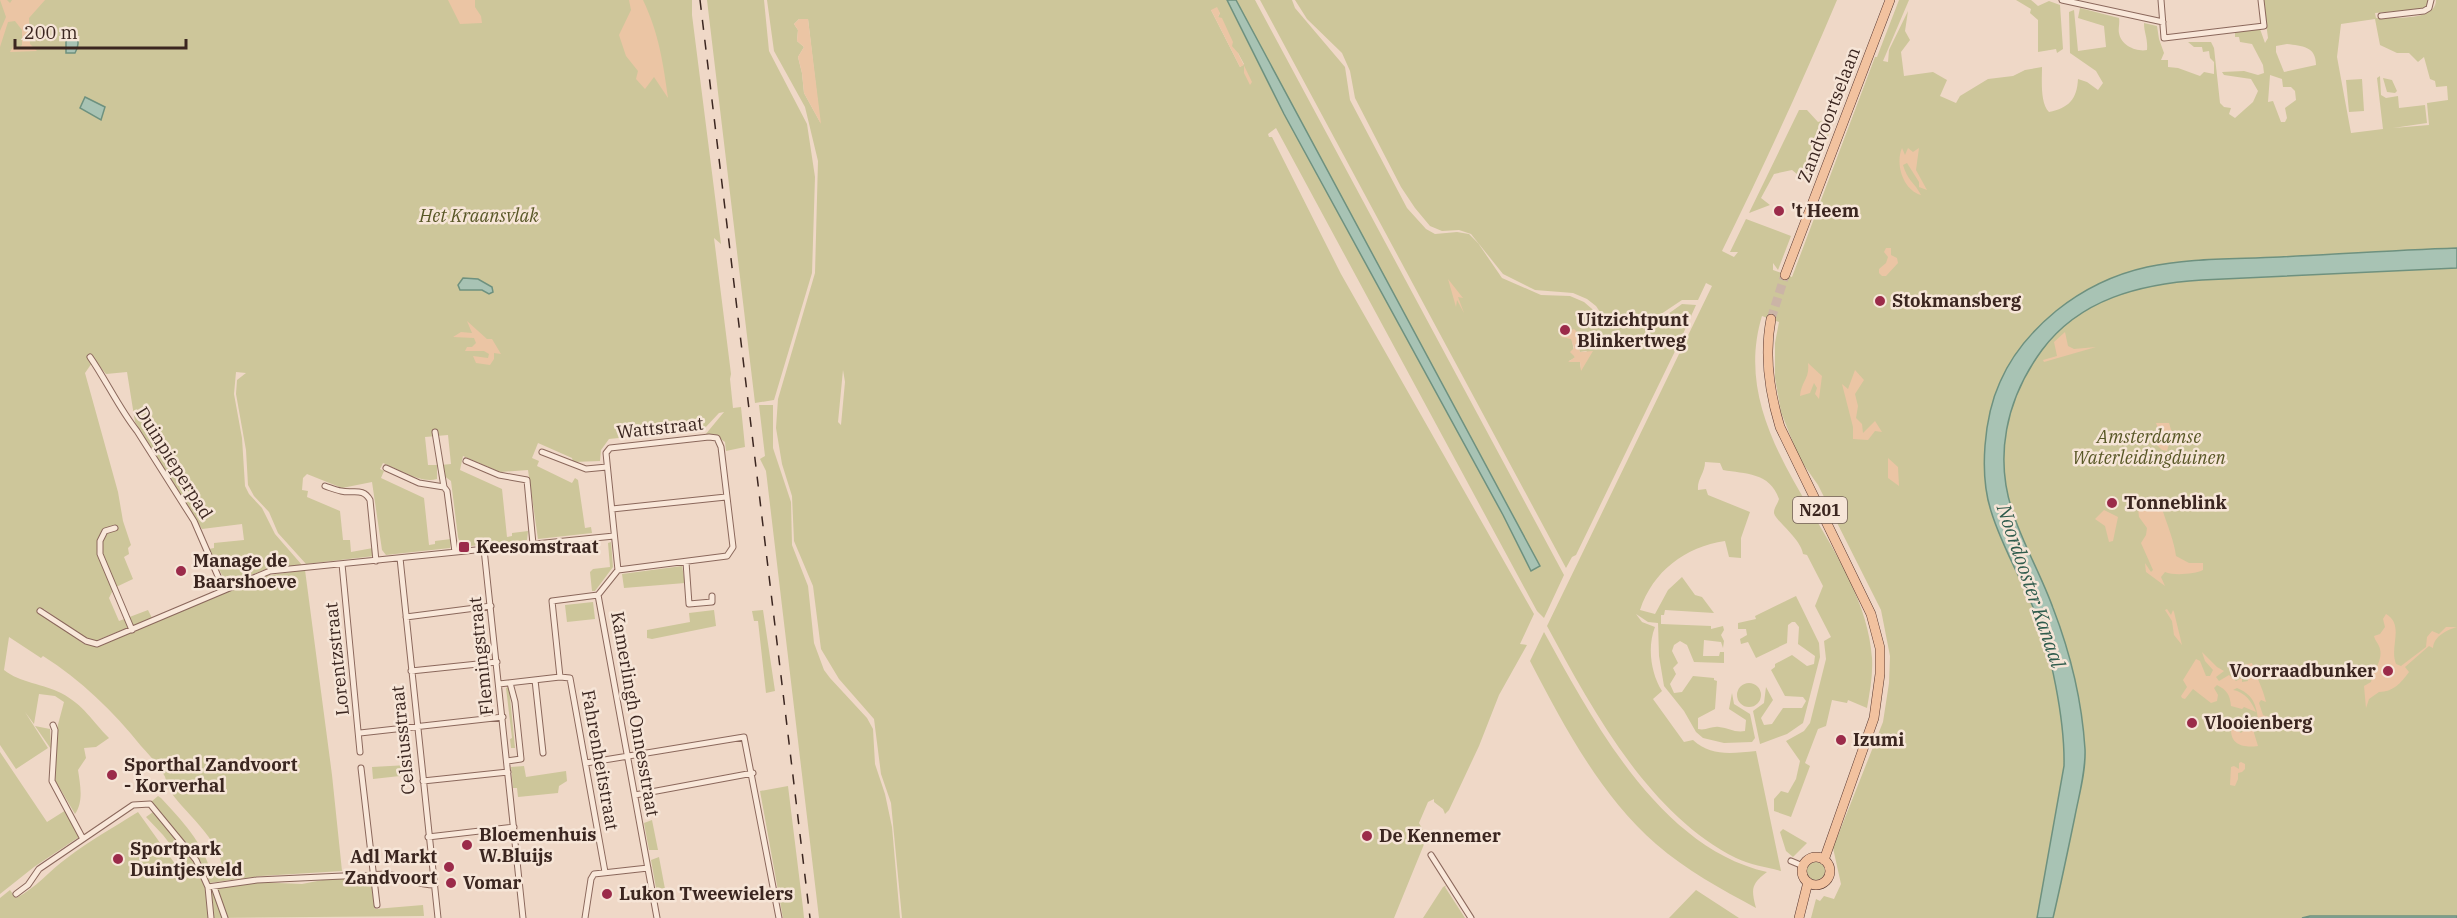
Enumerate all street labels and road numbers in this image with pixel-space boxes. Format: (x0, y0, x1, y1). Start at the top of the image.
street label: Zandvoortselaan (1792, 44, 1865, 186)
street label: Duinpieperpad (131, 402, 218, 523)
street label: Wattstraat (615, 412, 705, 444)
road number: N201 (1793, 497, 1847, 523)
street label: Flemingstraat (463, 596, 498, 717)
street label: Lorentzstraat (319, 601, 354, 717)
street label: Kamerlingh Onnesstraat (606, 610, 665, 818)
street label: Celsiusstraat (385, 684, 420, 796)
street label: Fahrenheitstraat (577, 688, 624, 832)

